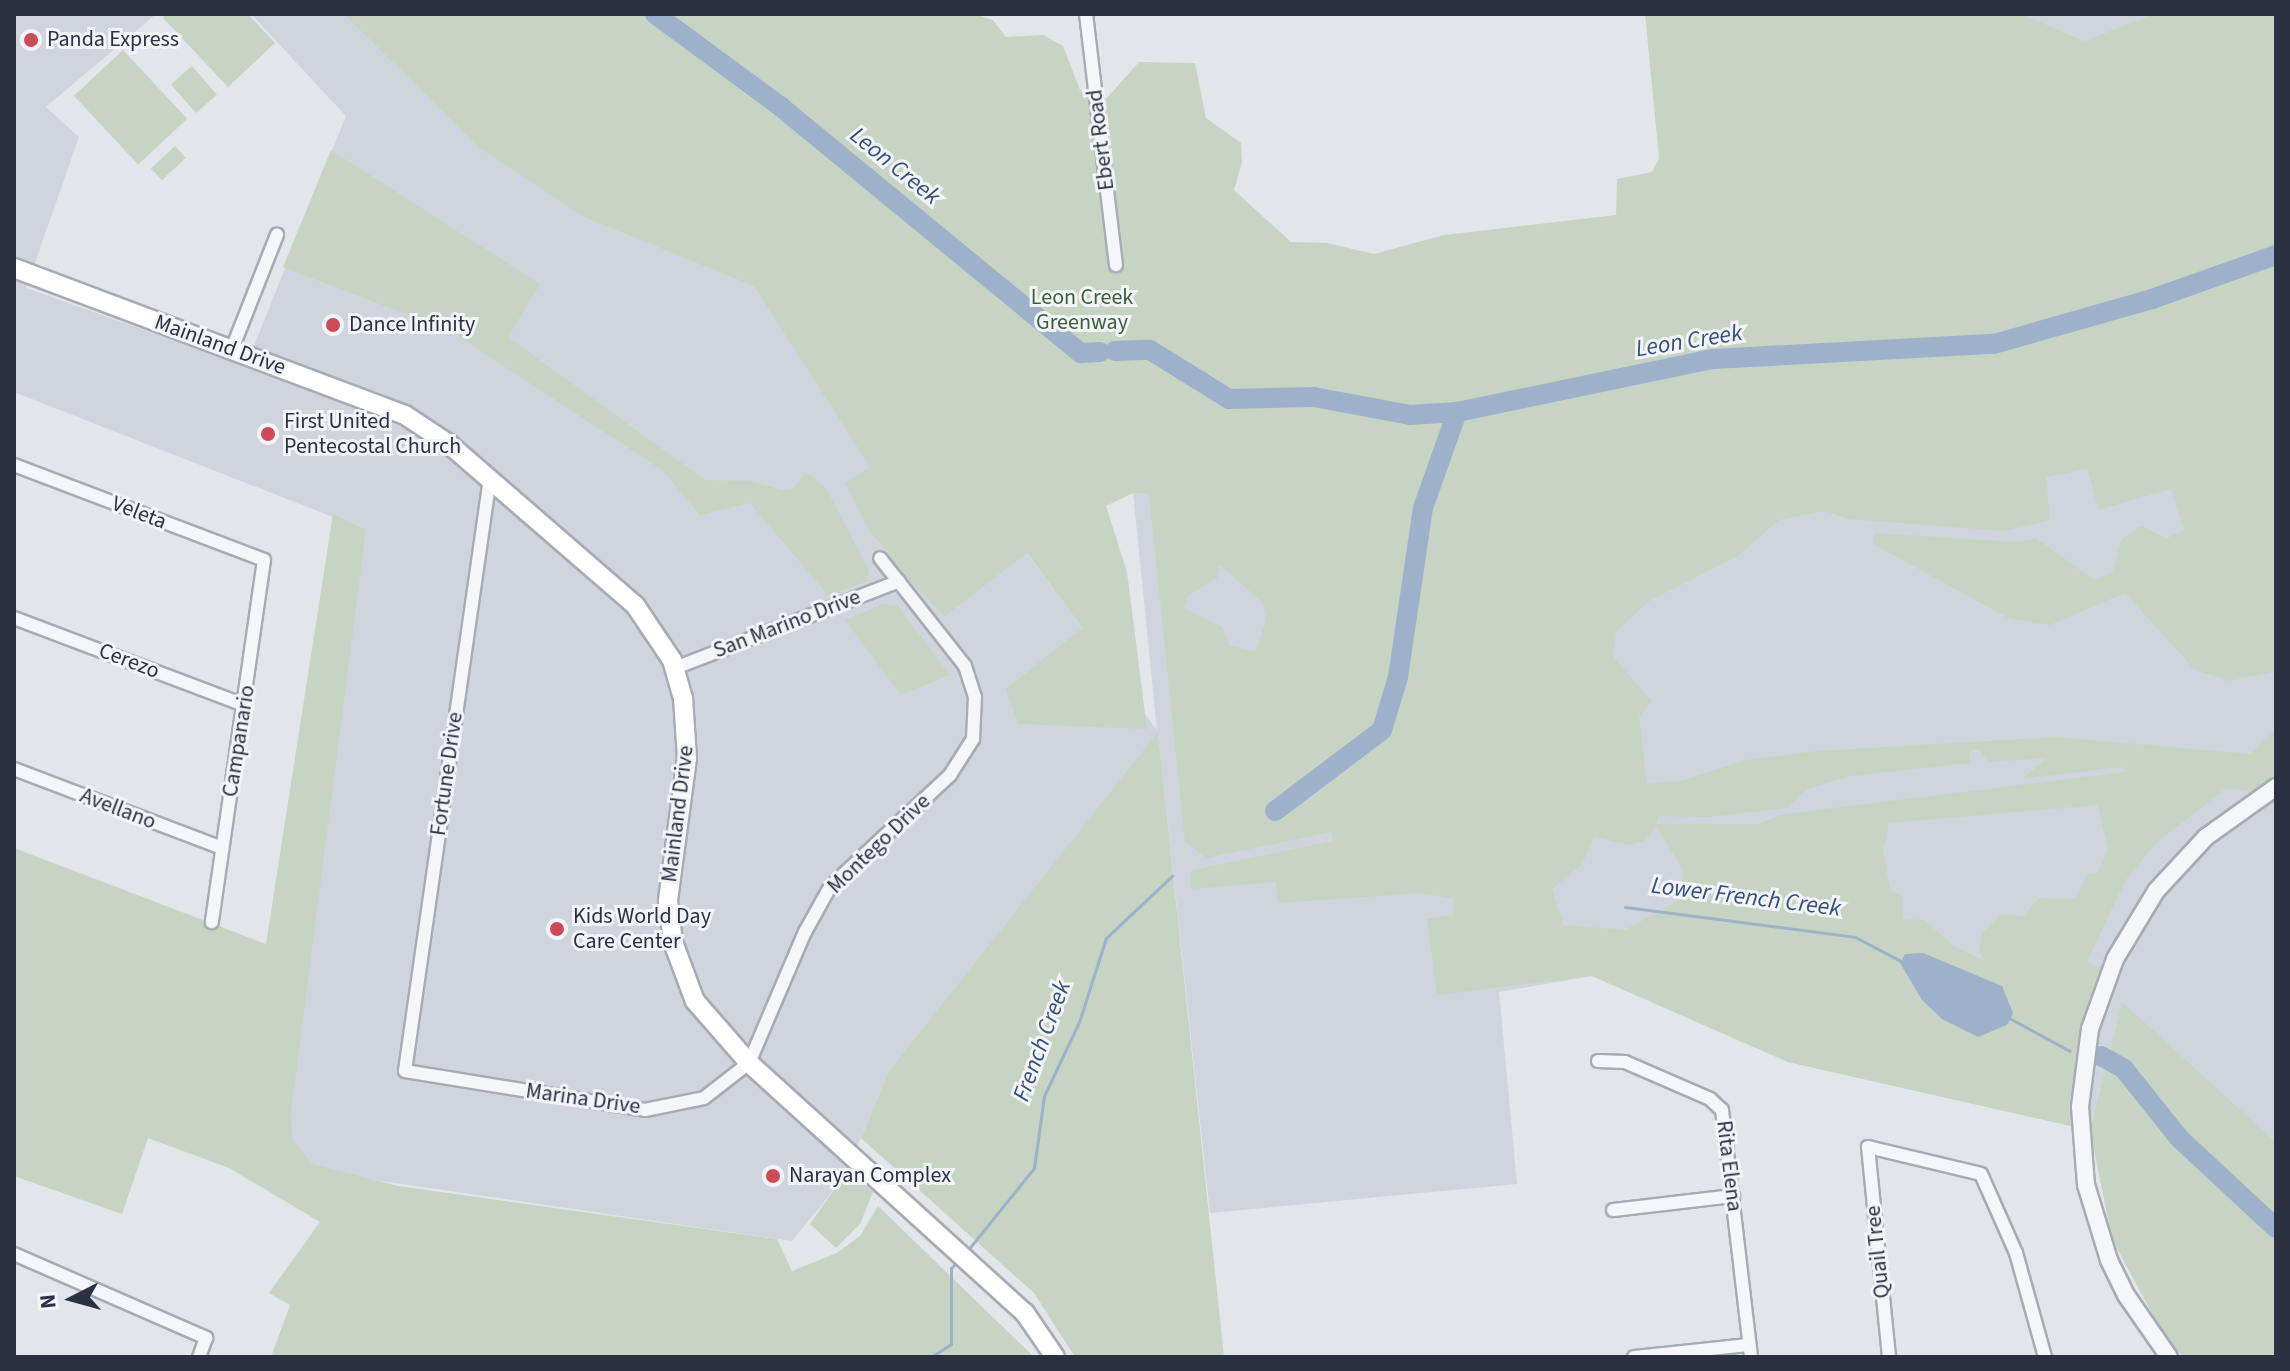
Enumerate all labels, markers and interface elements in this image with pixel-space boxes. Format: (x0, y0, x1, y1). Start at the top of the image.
place label: Panda Express (47, 27, 179, 53)
marker: Panda Express (22, 31, 40, 49)
street label: Ebert Road (1082, 88, 1120, 192)
water label: Leon Creek (844, 121, 946, 211)
park label: Leon Creek Greenway (1031, 284, 1133, 336)
street label: Mainland Drive (151, 309, 289, 381)
place label: Dance Infinity (349, 312, 475, 338)
marker: Dance Infinity (324, 316, 342, 334)
water label: Leon Creek (1634, 318, 1744, 364)
place label: First United Pentecostal Church (284, 408, 461, 460)
marker: First United Pentecostal Church (259, 425, 277, 443)
street label: Veleta (108, 491, 170, 535)
street label: San Marino Drive (710, 584, 864, 664)
street label: Cerezo (95, 637, 163, 685)
street label: Campanario (217, 683, 261, 799)
street label: Fortune Drive (425, 710, 469, 838)
street label: Mainland Drive (657, 744, 699, 884)
street label: Avellano (76, 782, 160, 836)
street label: Montego Drive (822, 788, 936, 900)
water label: Lower French Creek (1650, 871, 1842, 923)
place label: Kids World Day Care Center (573, 903, 711, 954)
marker: Kids World Day Care Center (548, 920, 566, 938)
water label: French Creek (1007, 977, 1077, 1105)
street label: Marina Drive (524, 1078, 642, 1120)
street label: Rita Elena (1710, 1119, 1748, 1213)
place label: Narayan Complex (789, 1163, 951, 1189)
marker: Narayan Complex (764, 1167, 782, 1185)
street label: Quail Tree (1860, 1204, 1896, 1300)
north arrow (32, 1259, 112, 1339)
text: N (31, 1293, 65, 1310)

